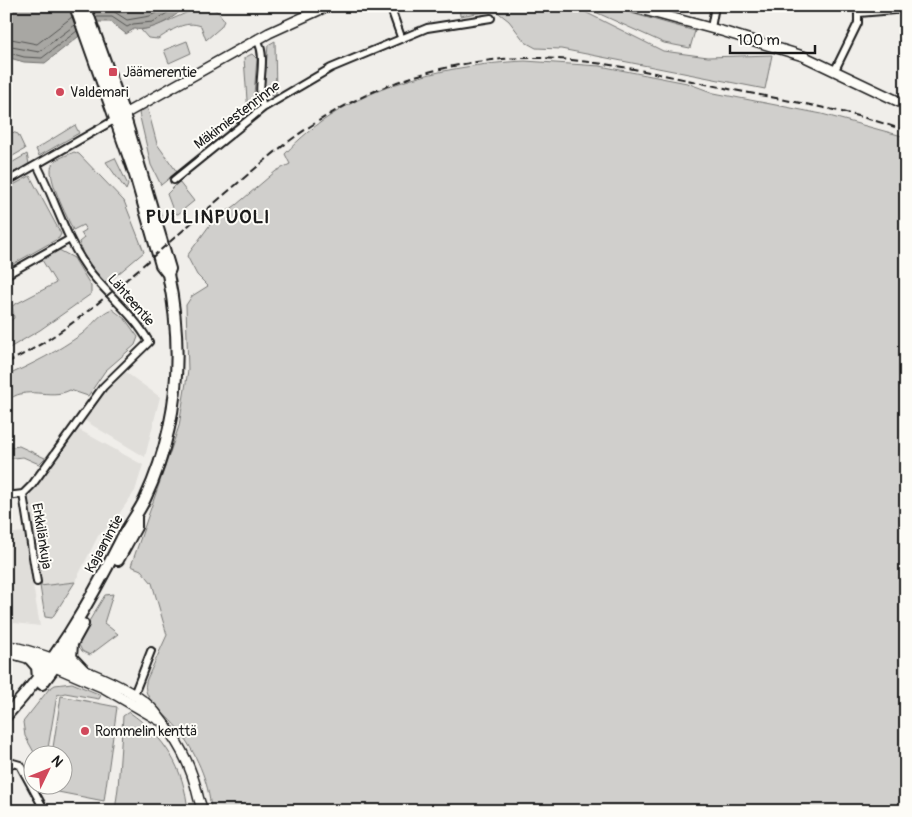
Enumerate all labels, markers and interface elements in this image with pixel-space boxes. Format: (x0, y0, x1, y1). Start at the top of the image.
scale bar (730, 22, 814, 54)
text: 100 m (737, 31, 780, 50)
place label: Jäämerentie (123, 64, 197, 81)
marker: Jäämerentie (107, 66, 119, 78)
street label: Mäkimiestenrinne (191, 77, 283, 153)
place label: Valdemari (70, 84, 129, 101)
marker: Valdemari (54, 86, 66, 98)
district label: PULLINPUOLI (146, 205, 270, 229)
street label: Lähteentie (104, 271, 158, 329)
street label: Erkkilänkuja (28, 502, 56, 570)
street label: Kajaanintie (81, 512, 127, 576)
place label: Rommelin kenttä (95, 723, 197, 740)
marker: Rommelin kenttä (79, 725, 91, 737)
north arrow (22, 744, 72, 794)
text: N (48, 752, 67, 771)

